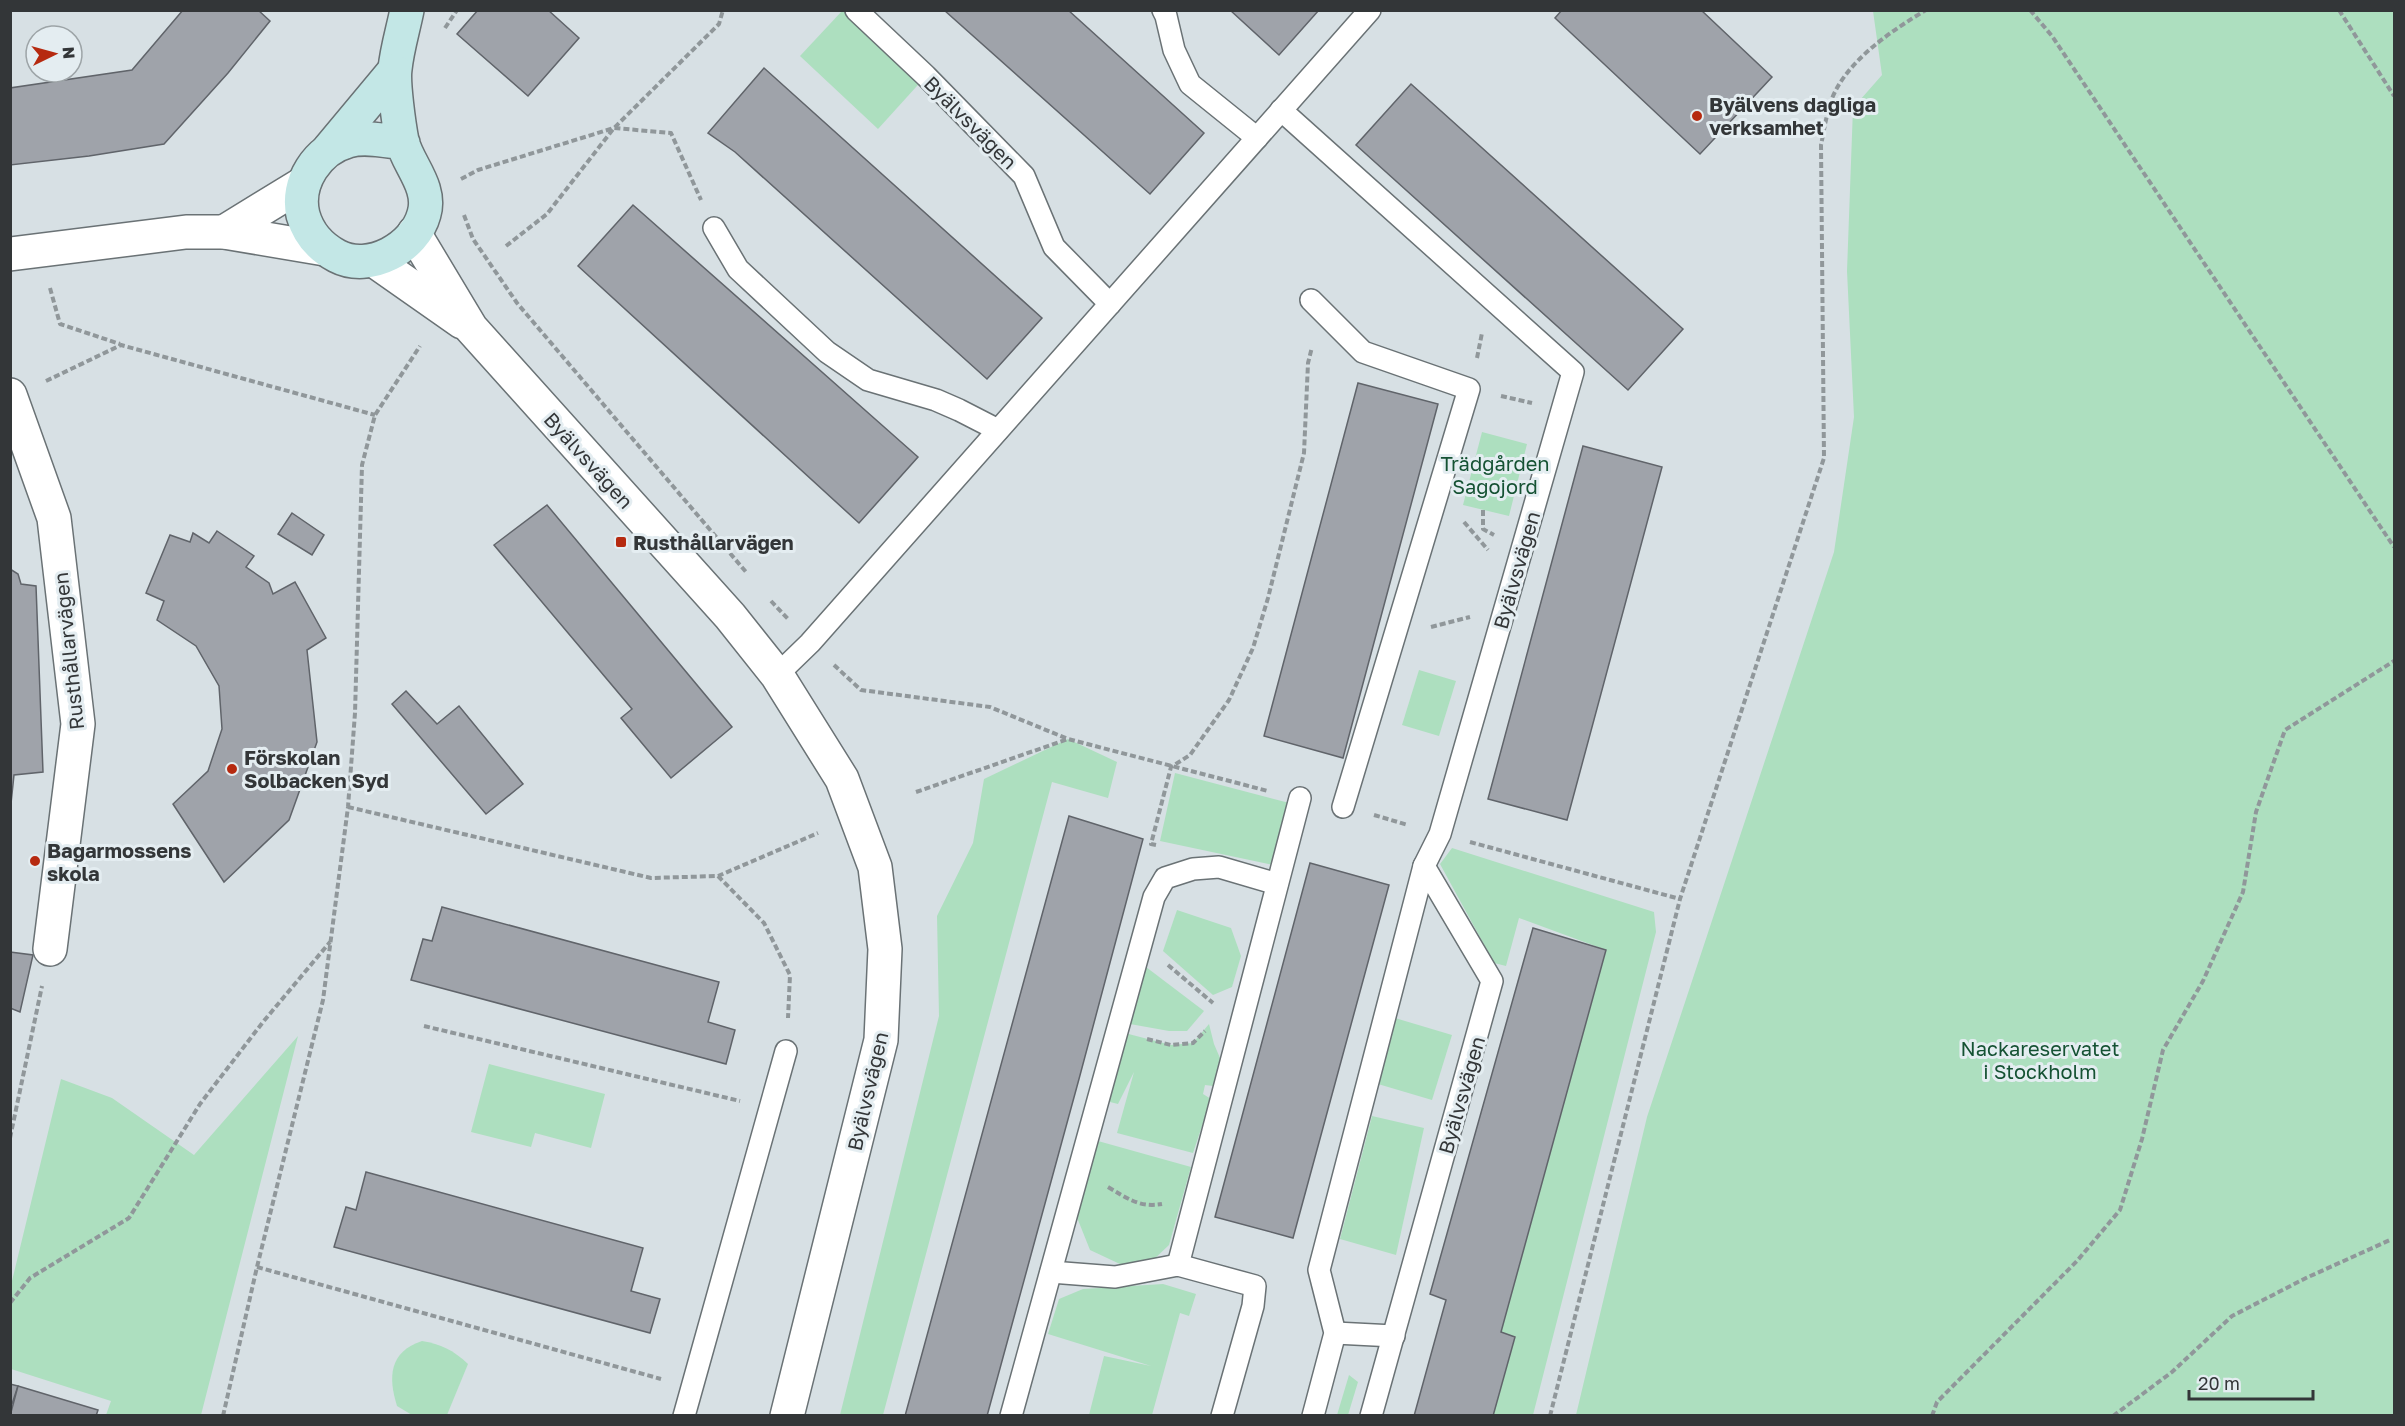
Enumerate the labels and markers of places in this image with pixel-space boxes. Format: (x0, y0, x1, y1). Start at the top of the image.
place label: Byälvens dagliga verksamhet (1709, 92, 1876, 139)
marker: Byälvens dagliga verksamhet (1690, 109, 1704, 123)
place label: Rusthållarvägen (633, 530, 794, 554)
marker: Rusthållarvägen (614, 535, 628, 549)
place label: Förskolan Solbacken Syd (244, 745, 389, 792)
marker: Förskolan Solbacken Syd (225, 762, 239, 776)
place label: Bagarmossens skola (47, 838, 191, 885)
marker: Bagarmossens skola (28, 854, 42, 868)

